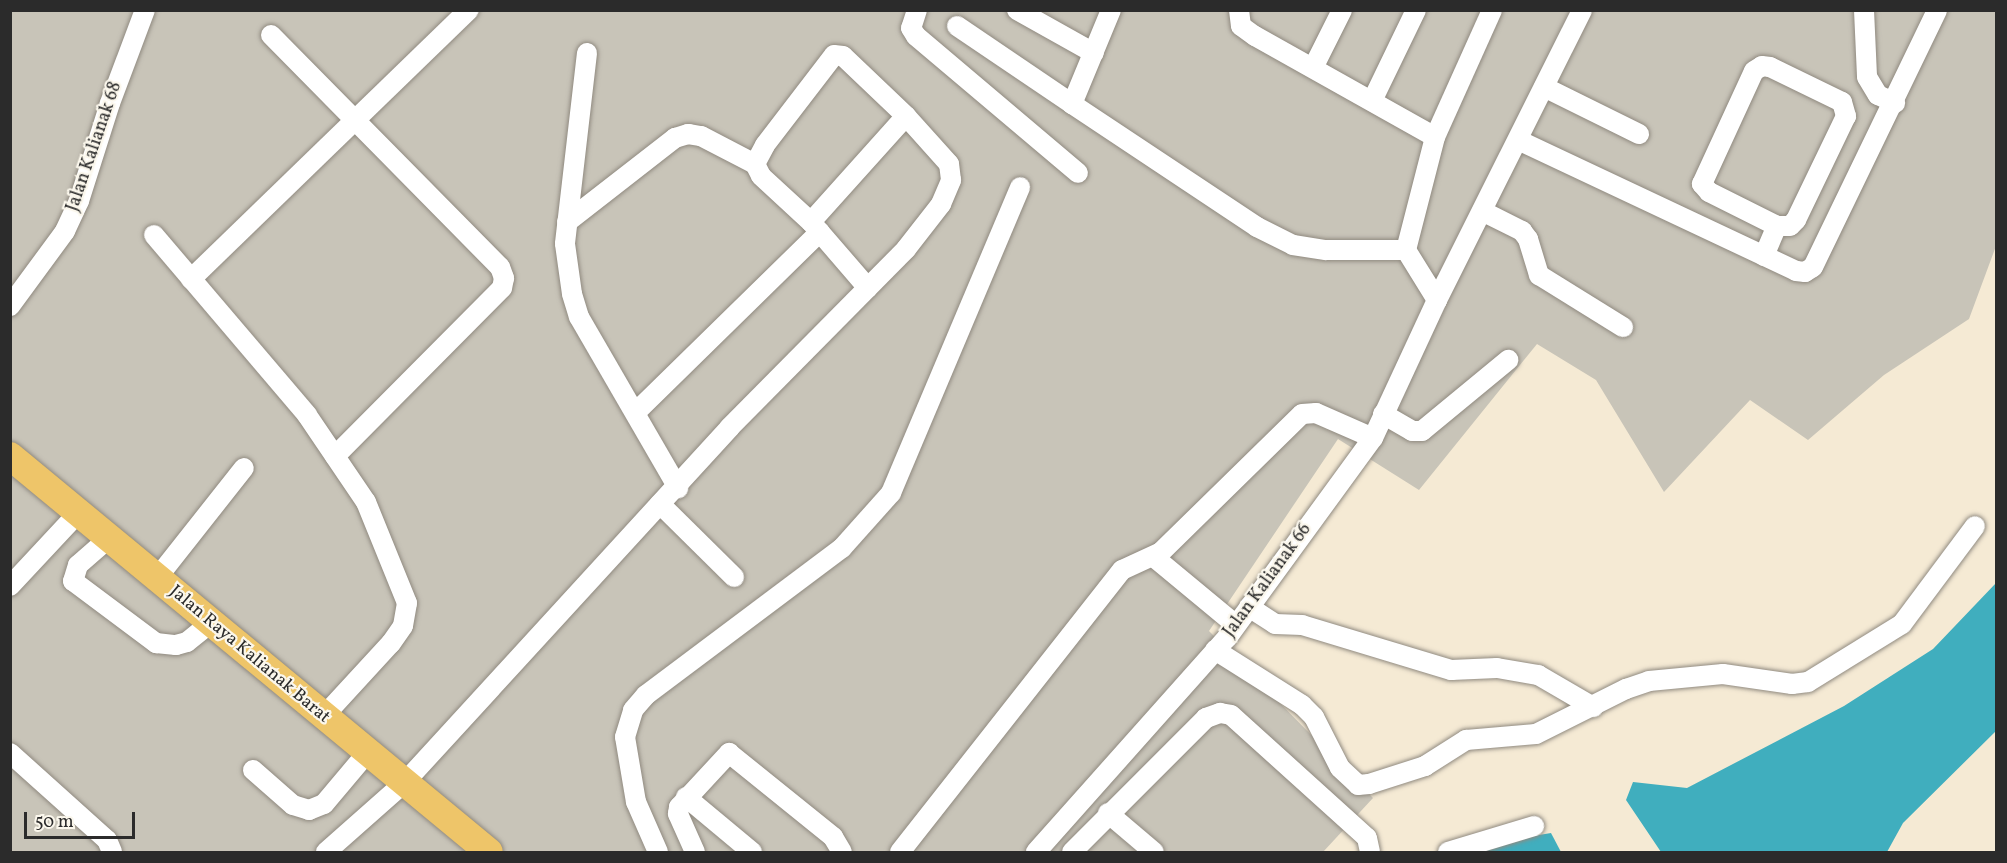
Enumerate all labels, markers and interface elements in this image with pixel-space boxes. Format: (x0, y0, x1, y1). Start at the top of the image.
street label: Jalan Kalianak 68 (63, 79, 127, 215)
street label: Jalan Kalianak 66 (1219, 520, 1317, 642)
street label: Jalan Raya Kalianak Barat (164, 581, 334, 729)
scale bar (27, 800, 138, 838)
text: 50 m (35, 810, 74, 835)

